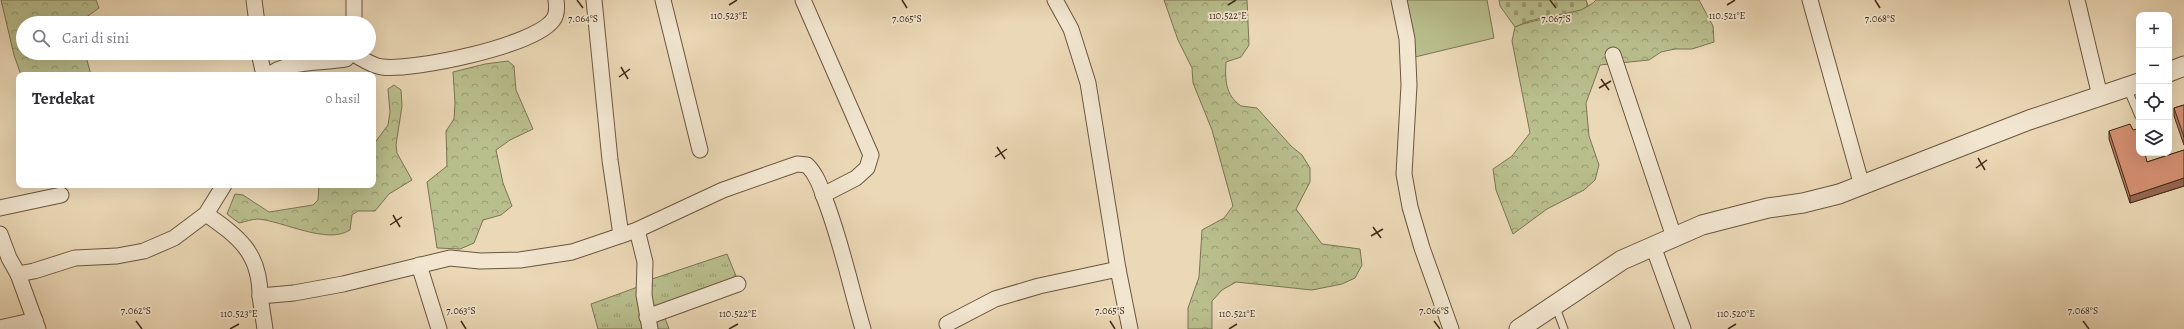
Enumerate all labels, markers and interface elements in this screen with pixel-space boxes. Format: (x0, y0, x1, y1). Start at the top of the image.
text: 110.523°E (710, 9, 748, 22)
text: 110.522°E (1209, 9, 1247, 22)
text: 110.521°E (1709, 9, 1745, 22)
text: 7.064°S (568, 12, 598, 25)
text: 7.065°S (892, 12, 922, 25)
text: 7.067°S (1541, 12, 1571, 25)
text: 7.068°S (1865, 12, 1895, 25)
map controls (2136, 12, 2172, 156)
button: + (2136, 12, 2172, 48)
search box (16, 16, 376, 60)
icon: search (30, 27, 52, 49)
text: Cari di sini (62, 28, 129, 48)
button: − (2136, 48, 2172, 84)
button: locate (2136, 84, 2172, 120)
text: Terdekat (32, 87, 95, 110)
text: 0 hasil (325, 90, 360, 107)
button: layers (2136, 120, 2172, 156)
text: 7.062°S (121, 304, 151, 317)
text: 7.063°S (446, 304, 476, 317)
text: 7.065°S (1095, 304, 1125, 317)
text: 7.066°S (1419, 304, 1449, 317)
text: 7.068°S (2068, 304, 2098, 317)
text: 110.523°E (220, 307, 258, 320)
text: 110.522°E (719, 307, 757, 320)
text: 110.521°E (1219, 307, 1255, 320)
text: 110.520°E (1717, 307, 1755, 320)

